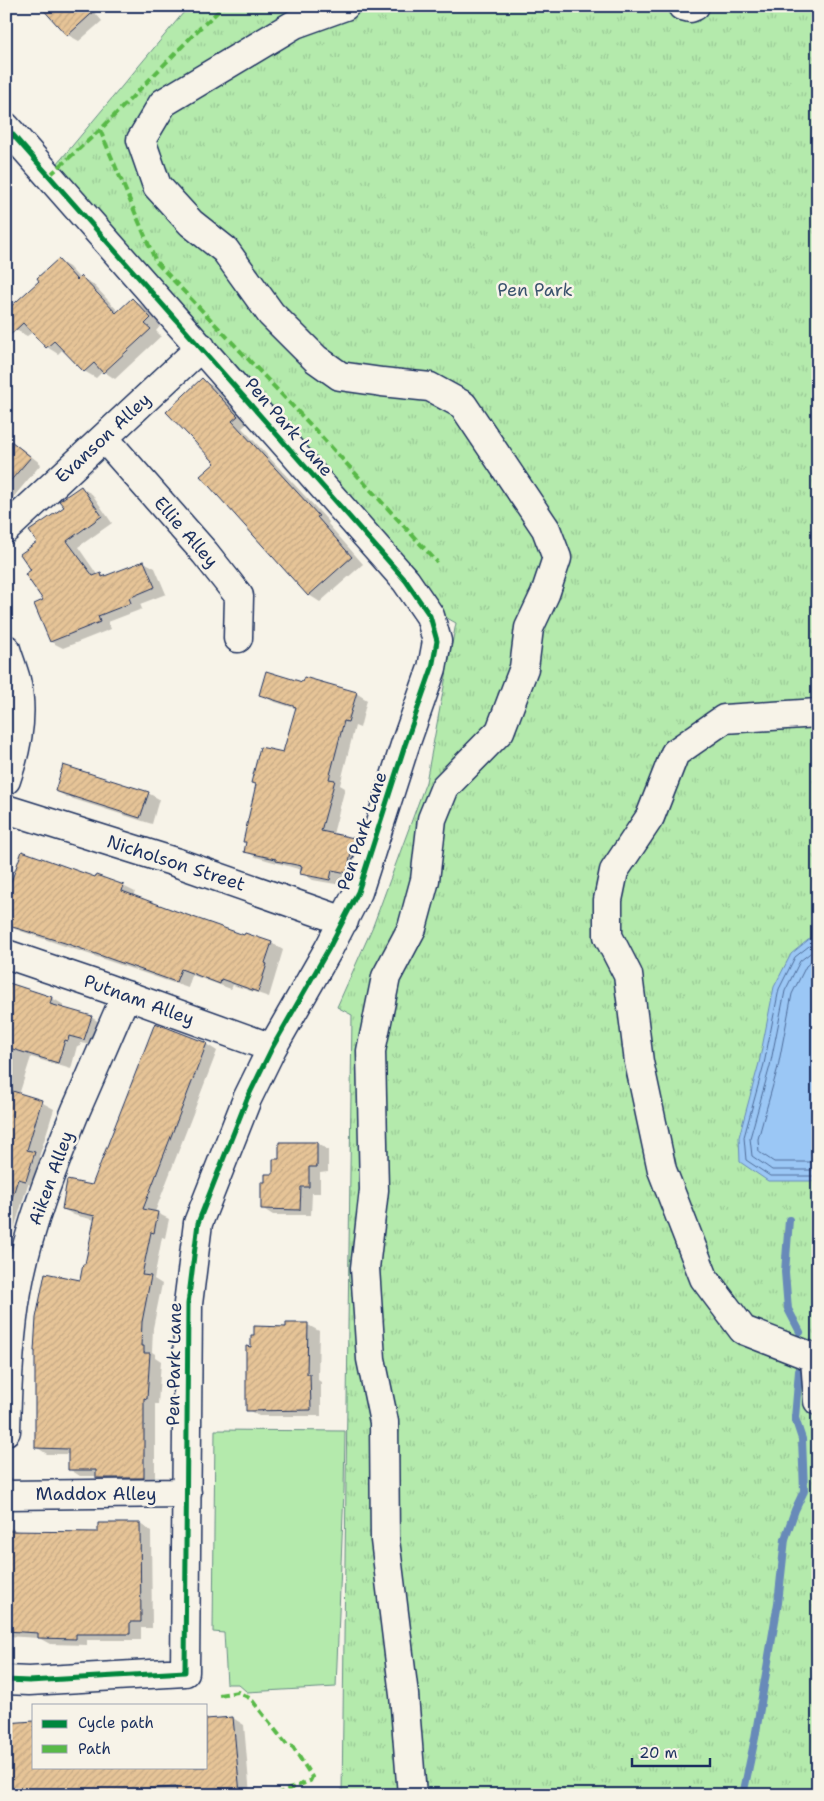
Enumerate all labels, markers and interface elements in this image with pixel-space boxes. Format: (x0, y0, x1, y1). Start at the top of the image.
park label: Pen Park (497, 278, 573, 302)
street label: Pen Park Lane (239, 372, 339, 482)
street label: Evanson Alley (50, 387, 156, 489)
street label: Ellie Alley (148, 491, 224, 573)
street label: Pen Park Lane (331, 768, 393, 894)
street label: Nicholson Street (104, 829, 248, 897)
street label: Putnam Alley (80, 969, 198, 1031)
street label: Aiken Alley (23, 1128, 79, 1228)
street label: Pen Park Lane (161, 1302, 187, 1426)
street label: Maddox Alley (35, 1482, 157, 1506)
legend (32, 1704, 208, 1768)
text: Cycle path (78, 1713, 154, 1733)
scale bar (632, 1736, 709, 1768)
text: Path (78, 1739, 111, 1759)
text: 20 m (639, 1743, 678, 1763)

